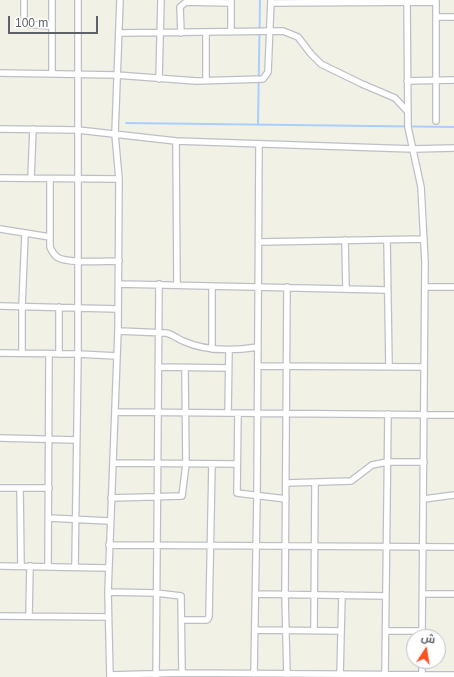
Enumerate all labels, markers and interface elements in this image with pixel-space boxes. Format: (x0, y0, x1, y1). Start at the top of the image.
scale bar (10, 8, 100, 34)
text: 100 m (15, 16, 48, 30)
north arrow (406, 629, 446, 669)
text: ش (420, 631, 436, 646)

